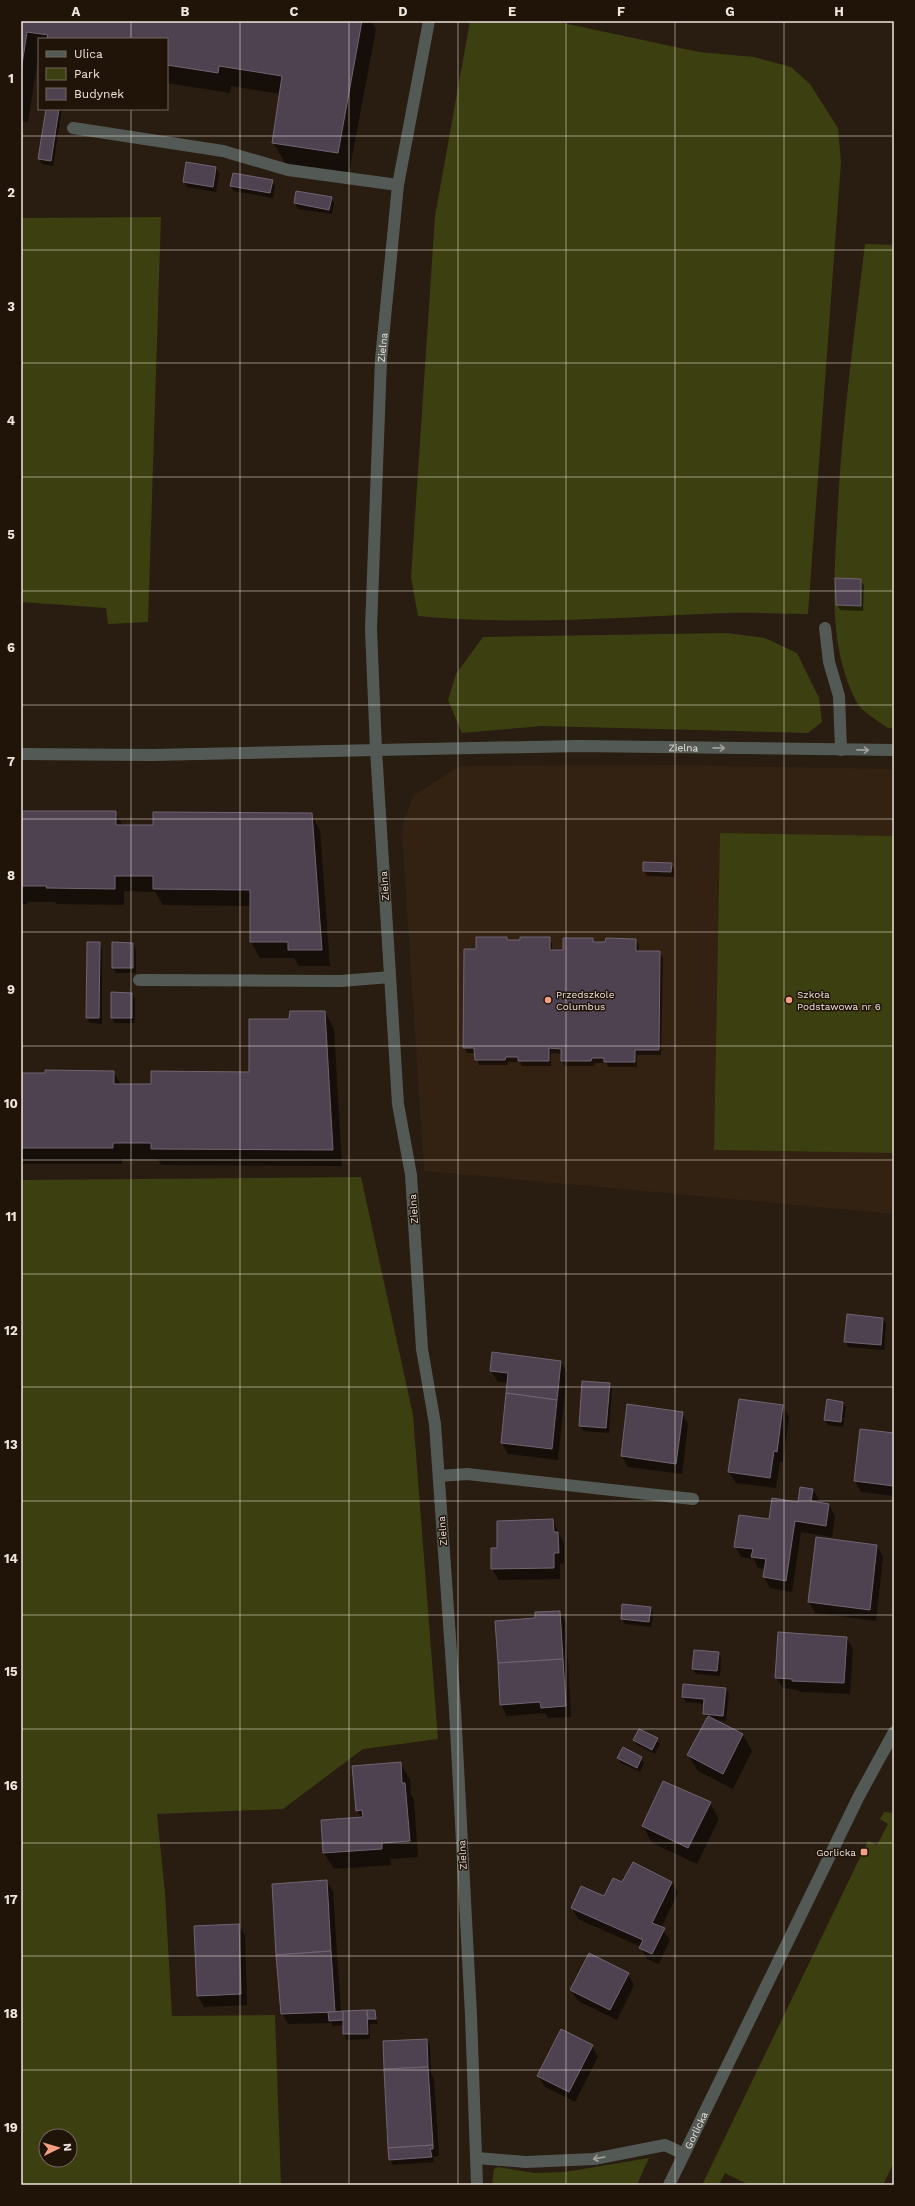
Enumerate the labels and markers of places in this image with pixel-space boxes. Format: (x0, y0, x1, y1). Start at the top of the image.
place label: Przedszkole Columbus (556, 989, 615, 1012)
place label: Szkoła Podstawowa nr 6 (797, 989, 881, 1012)
marker: Przedszkole Columbus (543, 995, 553, 1005)
marker: Szkoła Podstawowa nr 6 (784, 995, 794, 1005)
place label: Gorlicka (816, 1847, 856, 1858)
marker: Gorlicka (859, 1847, 869, 1857)

